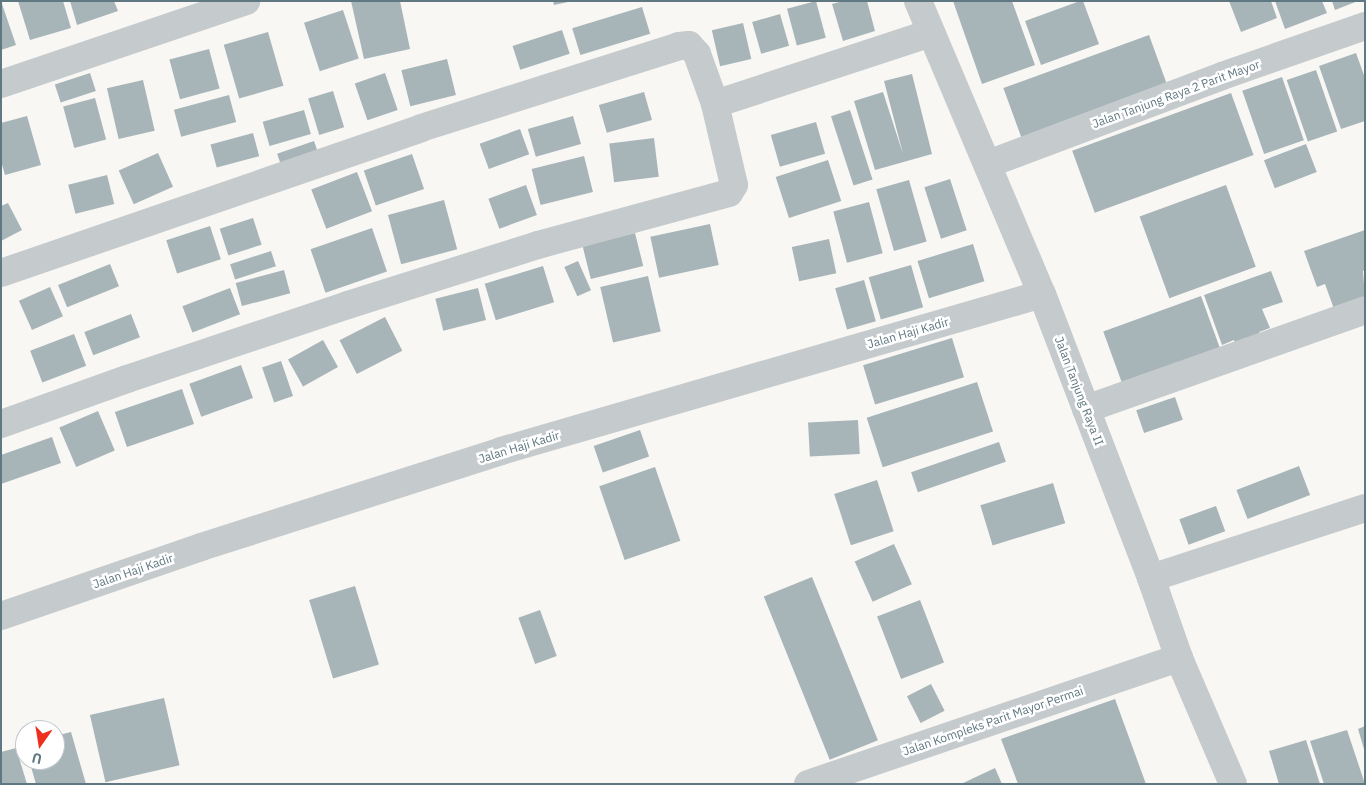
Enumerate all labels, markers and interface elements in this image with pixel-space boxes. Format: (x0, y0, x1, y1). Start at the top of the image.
street label: Jalan Tanjung Raya 2 Parit Mayor (1090, 57, 1262, 131)
street label: Jalan Haji Kadir (866, 315, 950, 351)
street label: Jalan Tanjung Raya II (1052, 335, 1106, 447)
street label: Jalan Haji Kadir (477, 428, 561, 466)
street label: Jalan Haji Kadir (91, 551, 175, 591)
street label: Jalan Kompleks Parit Mayor Permai (901, 683, 1085, 759)
north arrow (15, 720, 65, 770)
text: U (30, 749, 44, 769)

